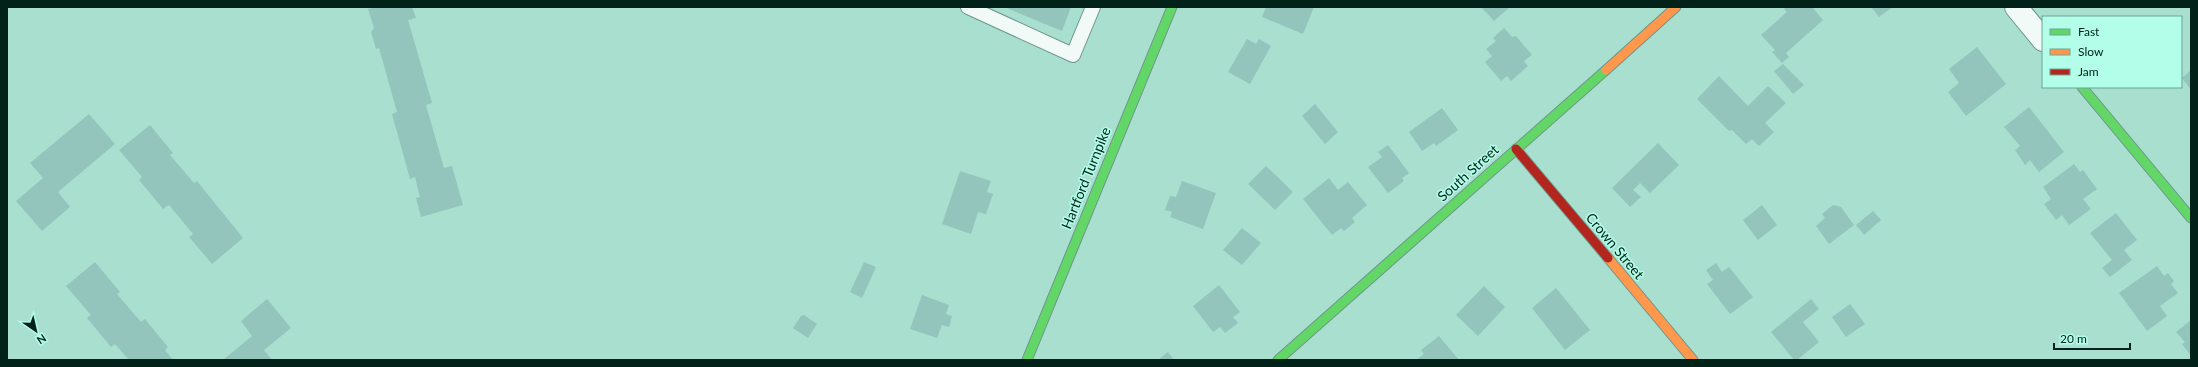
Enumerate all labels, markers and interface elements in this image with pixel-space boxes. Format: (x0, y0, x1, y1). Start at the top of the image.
legend (2042, 16, 2182, 88)
text: Fast (2078, 24, 2100, 39)
text: Slow (2078, 44, 2104, 59)
text: Jam (2078, 64, 2099, 79)
street label: Hartford Turnpike (1057, 124, 1114, 231)
street label: South Street (1434, 141, 1502, 205)
street label: Crown Street (1583, 209, 1648, 282)
north arrow (16, 311, 56, 351)
scale bar (2054, 325, 2130, 351)
text: 20 m (2060, 331, 2087, 346)
text: N (35, 332, 49, 347)

